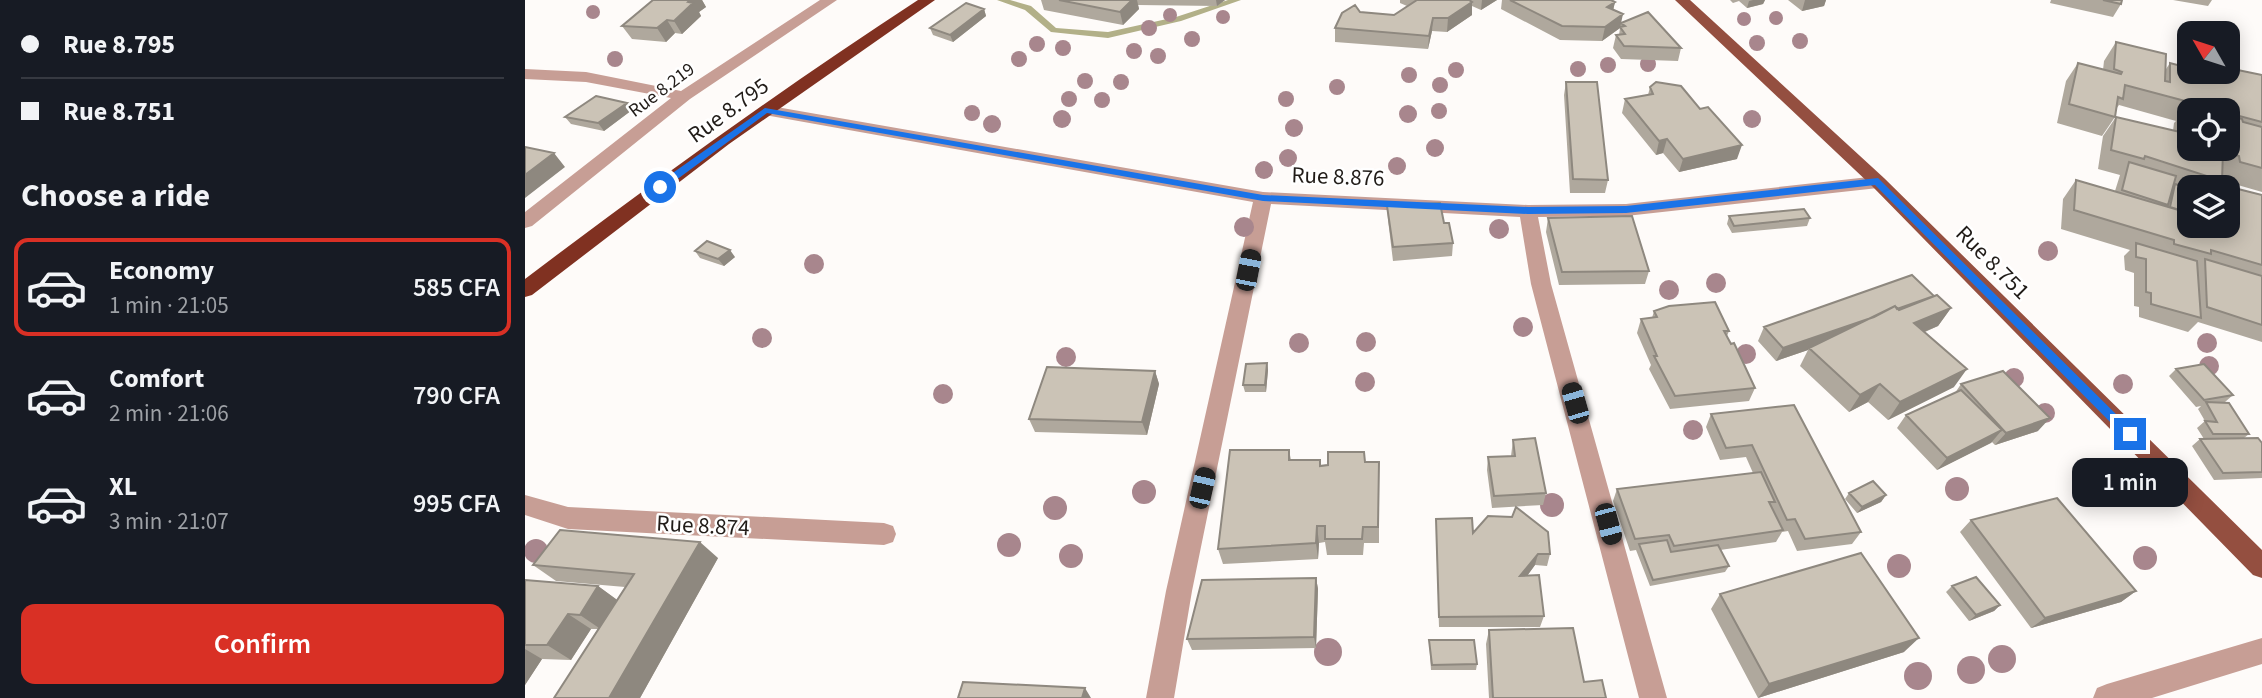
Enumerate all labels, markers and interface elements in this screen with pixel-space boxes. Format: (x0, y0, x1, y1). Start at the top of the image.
north arrow (2177, 21, 2240, 84)
map controls (2177, 21, 2240, 238)
text: Rue 8.795 (63, 26, 175, 63)
street label: Rue 8.219 (623, 56, 701, 124)
street label: Rue 8.795 (681, 70, 776, 151)
text: Rue 8.751 (63, 93, 175, 130)
button: locate (2177, 98, 2240, 161)
street label: Rue 8.876 (1291, 158, 1385, 195)
route start (644, 171, 676, 203)
text: Choose a ride (21, 173, 210, 219)
button: layers (2177, 175, 2240, 238)
street label: Rue 8.751 (1948, 218, 2037, 307)
car (1234, 247, 1263, 293)
text: Economy (109, 252, 214, 289)
icon: car (25, 256, 88, 319)
text: 585 CFA (413, 269, 500, 306)
text: 1 min · 21:05 (109, 289, 229, 322)
text: Comfort (109, 360, 204, 397)
icon: car (25, 364, 88, 427)
text: 790 CFA (413, 377, 500, 414)
car (1560, 380, 1591, 426)
text: 2 min · 21:06 (109, 397, 229, 430)
route end (2114, 418, 2146, 450)
callout: 1 min (2072, 458, 2188, 508)
car (1188, 465, 1217, 511)
text: 1 min (2103, 466, 2157, 499)
text: XL (109, 468, 137, 505)
icon: car (25, 472, 88, 535)
text: 995 CFA (413, 485, 500, 522)
car (1593, 501, 1624, 547)
text: 3 min · 21:07 (109, 505, 229, 538)
street label: Rue 8.874 (656, 507, 750, 544)
button: Confirm (21, 604, 504, 684)

